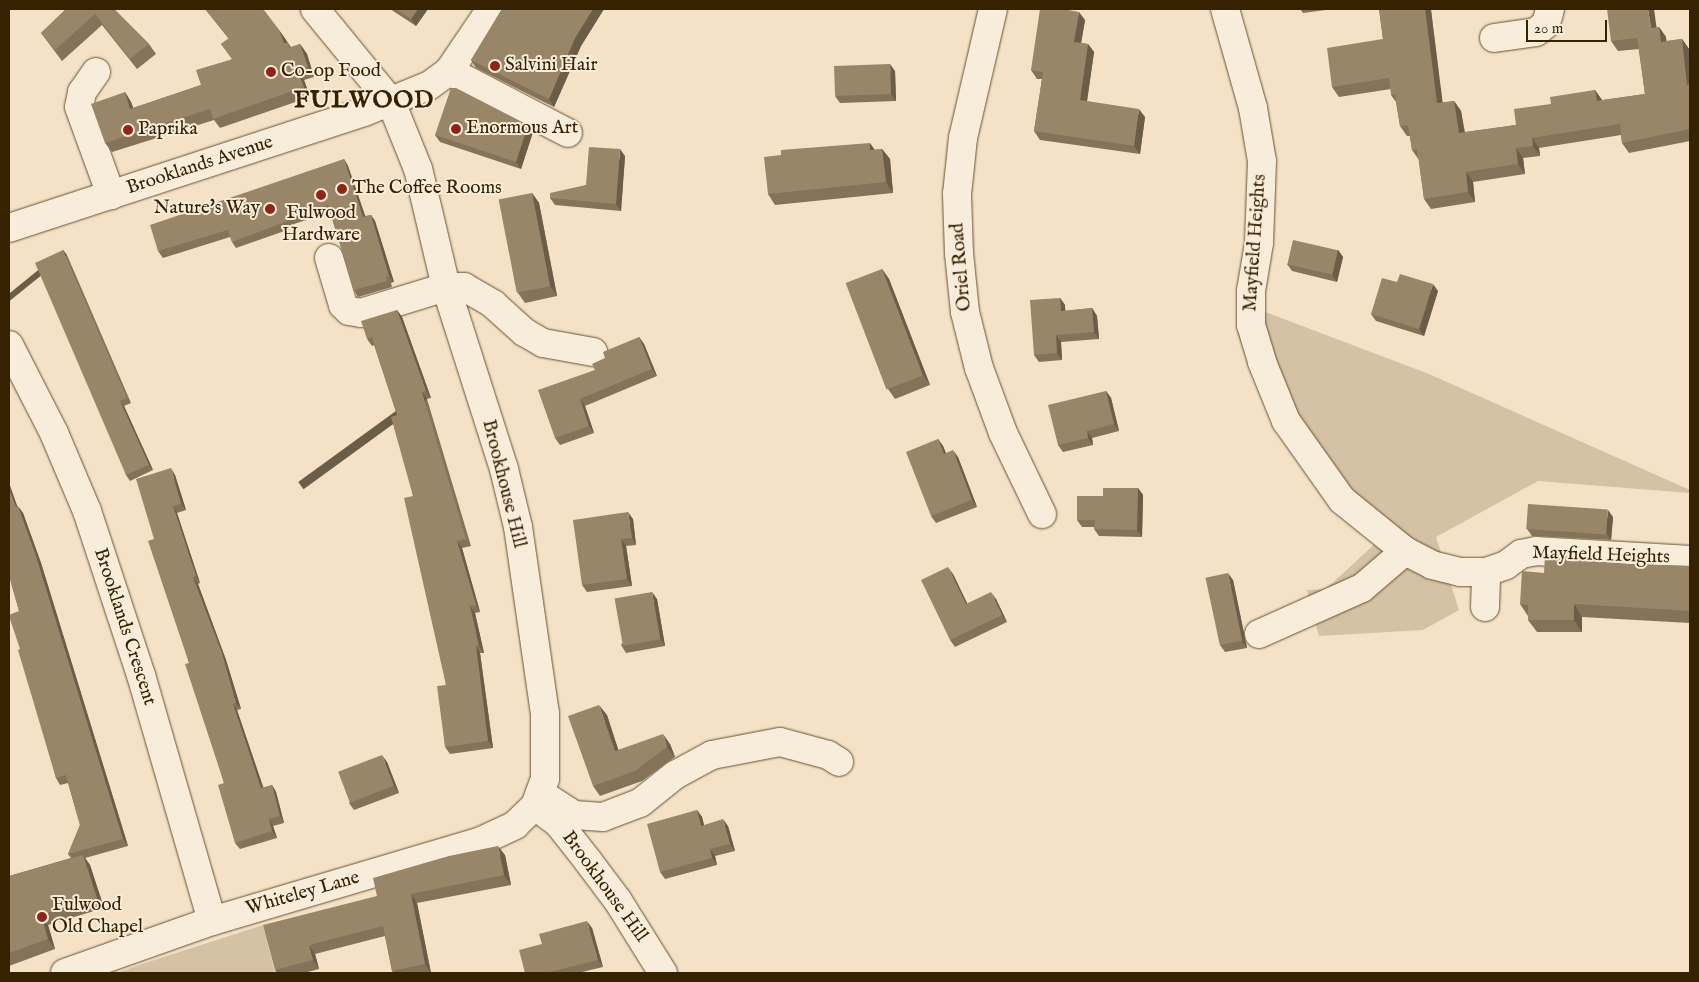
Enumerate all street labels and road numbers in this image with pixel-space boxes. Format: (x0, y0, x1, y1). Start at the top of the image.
street label: Brooklands Avenue (124, 132, 276, 200)
street label: Mayfield Heights (1240, 173, 1272, 313)
street label: Oriel Road (947, 222, 977, 312)
street label: Brookhouse Hill (476, 417, 530, 551)
street label: Mayfield Heights (1532, 542, 1670, 570)
street label: Brooklands Crescent (88, 546, 160, 708)
street label: Brookhouse Hill (556, 827, 652, 947)
street label: Whiteley Lane (244, 867, 362, 921)

